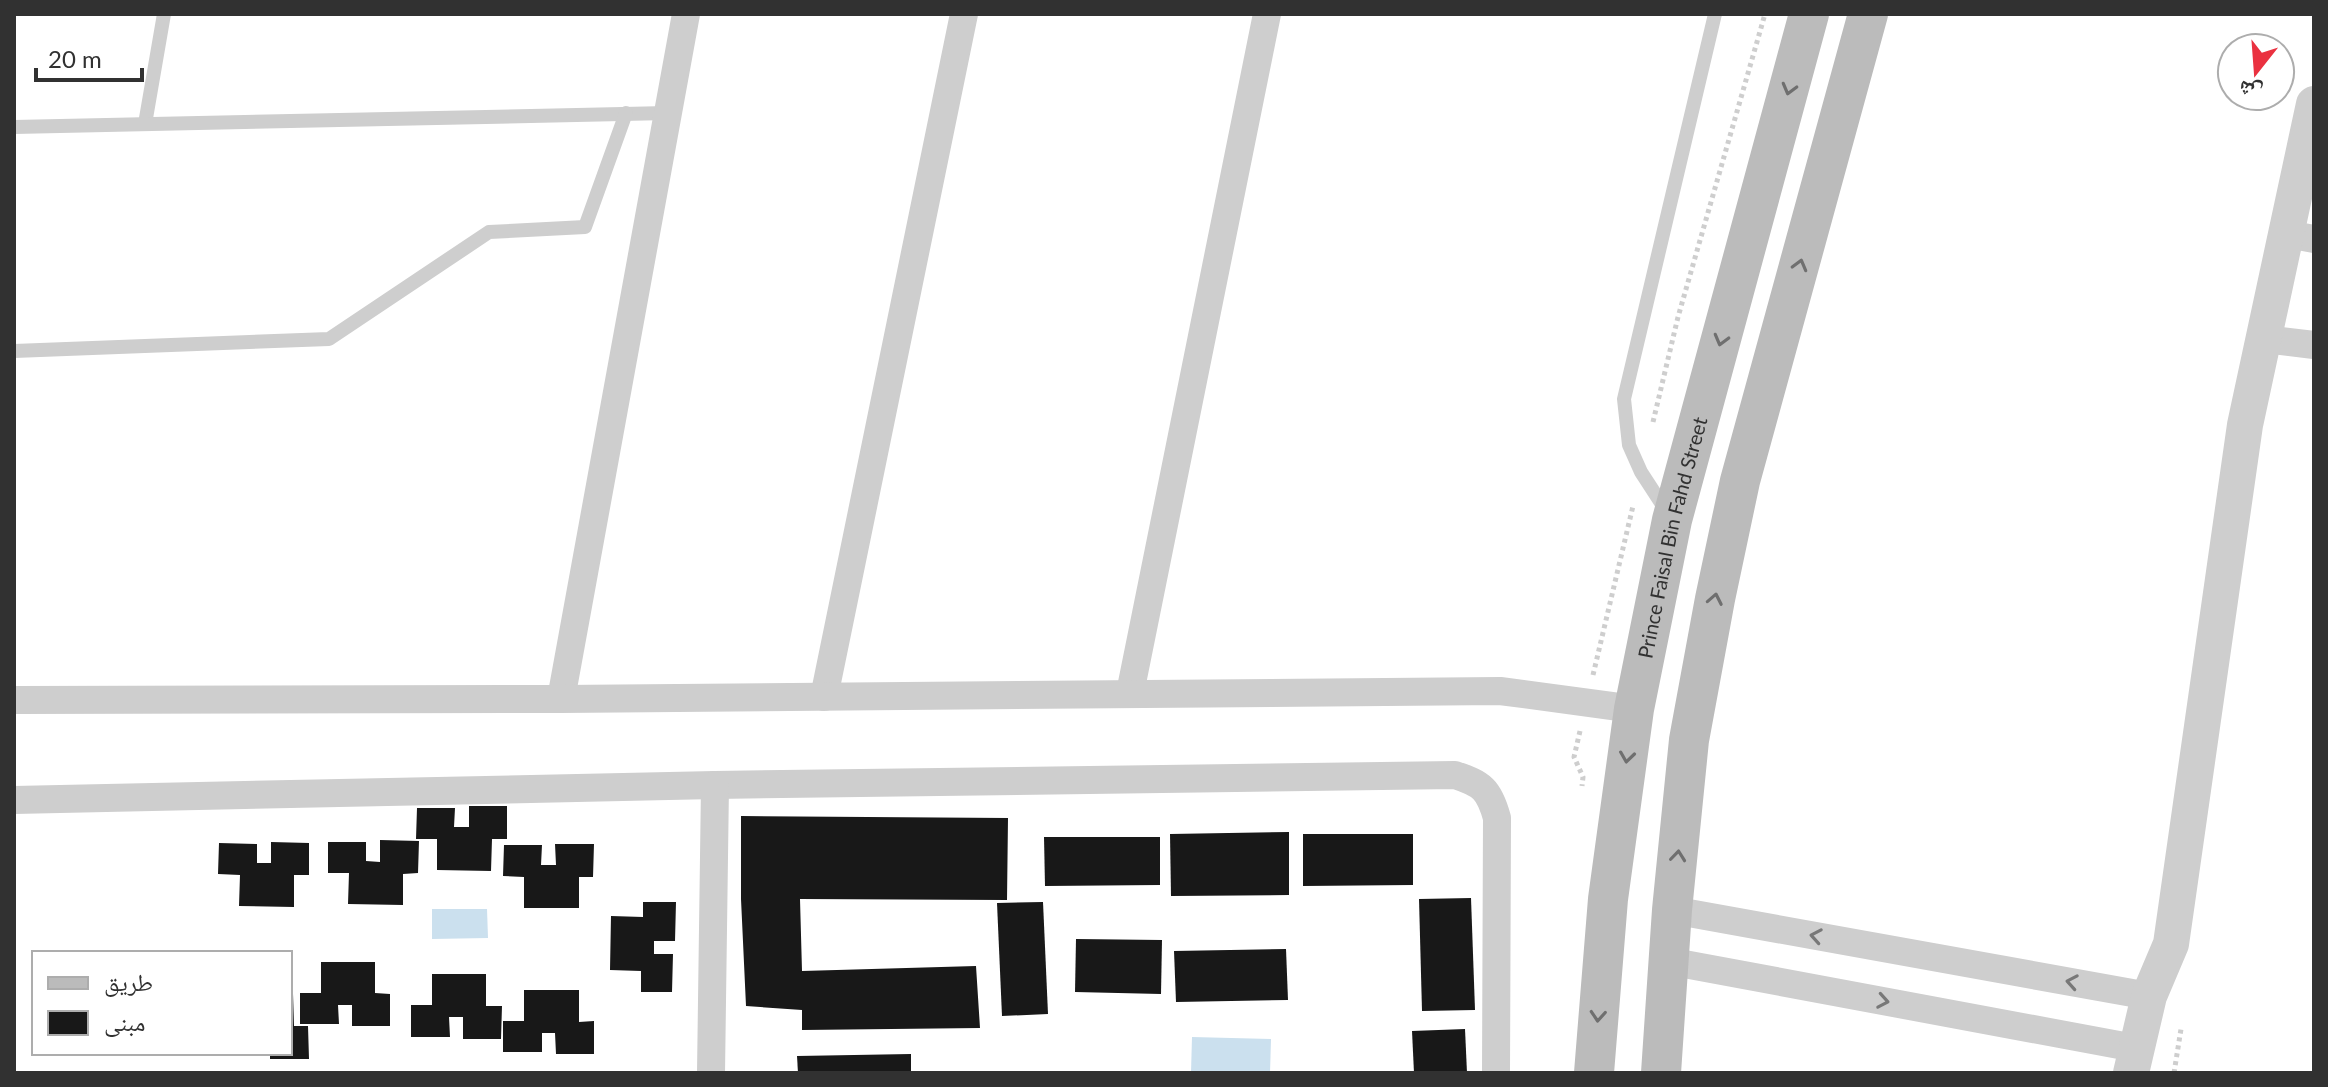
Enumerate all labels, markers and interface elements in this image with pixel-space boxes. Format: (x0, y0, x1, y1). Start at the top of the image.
scale bar (36, 32, 142, 82)
north arrow (2216, 32, 2296, 112)
text: 20 m (48, 44, 102, 73)
text: ش (2235, 74, 2265, 108)
one-way arrow (1782, 82, 1798, 96)
one-way arrow (1790, 259, 1807, 273)
one-way arrow (1714, 333, 1730, 347)
street label: Prince Faisal Bin Fahd Street (1633, 414, 1711, 660)
one-way arrow (1706, 592, 1723, 606)
one-way arrow (1619, 751, 1636, 764)
one-way arrow (1669, 849, 1686, 862)
one-way arrow (1809, 928, 1823, 945)
legend (32, 951, 292, 1055)
text: طريق (104, 967, 153, 997)
one-way arrow (2065, 974, 2079, 991)
one-way arrow (1876, 991, 1889, 1008)
text: مبنى (104, 1007, 145, 1037)
one-way arrow (1590, 1010, 1607, 1023)

